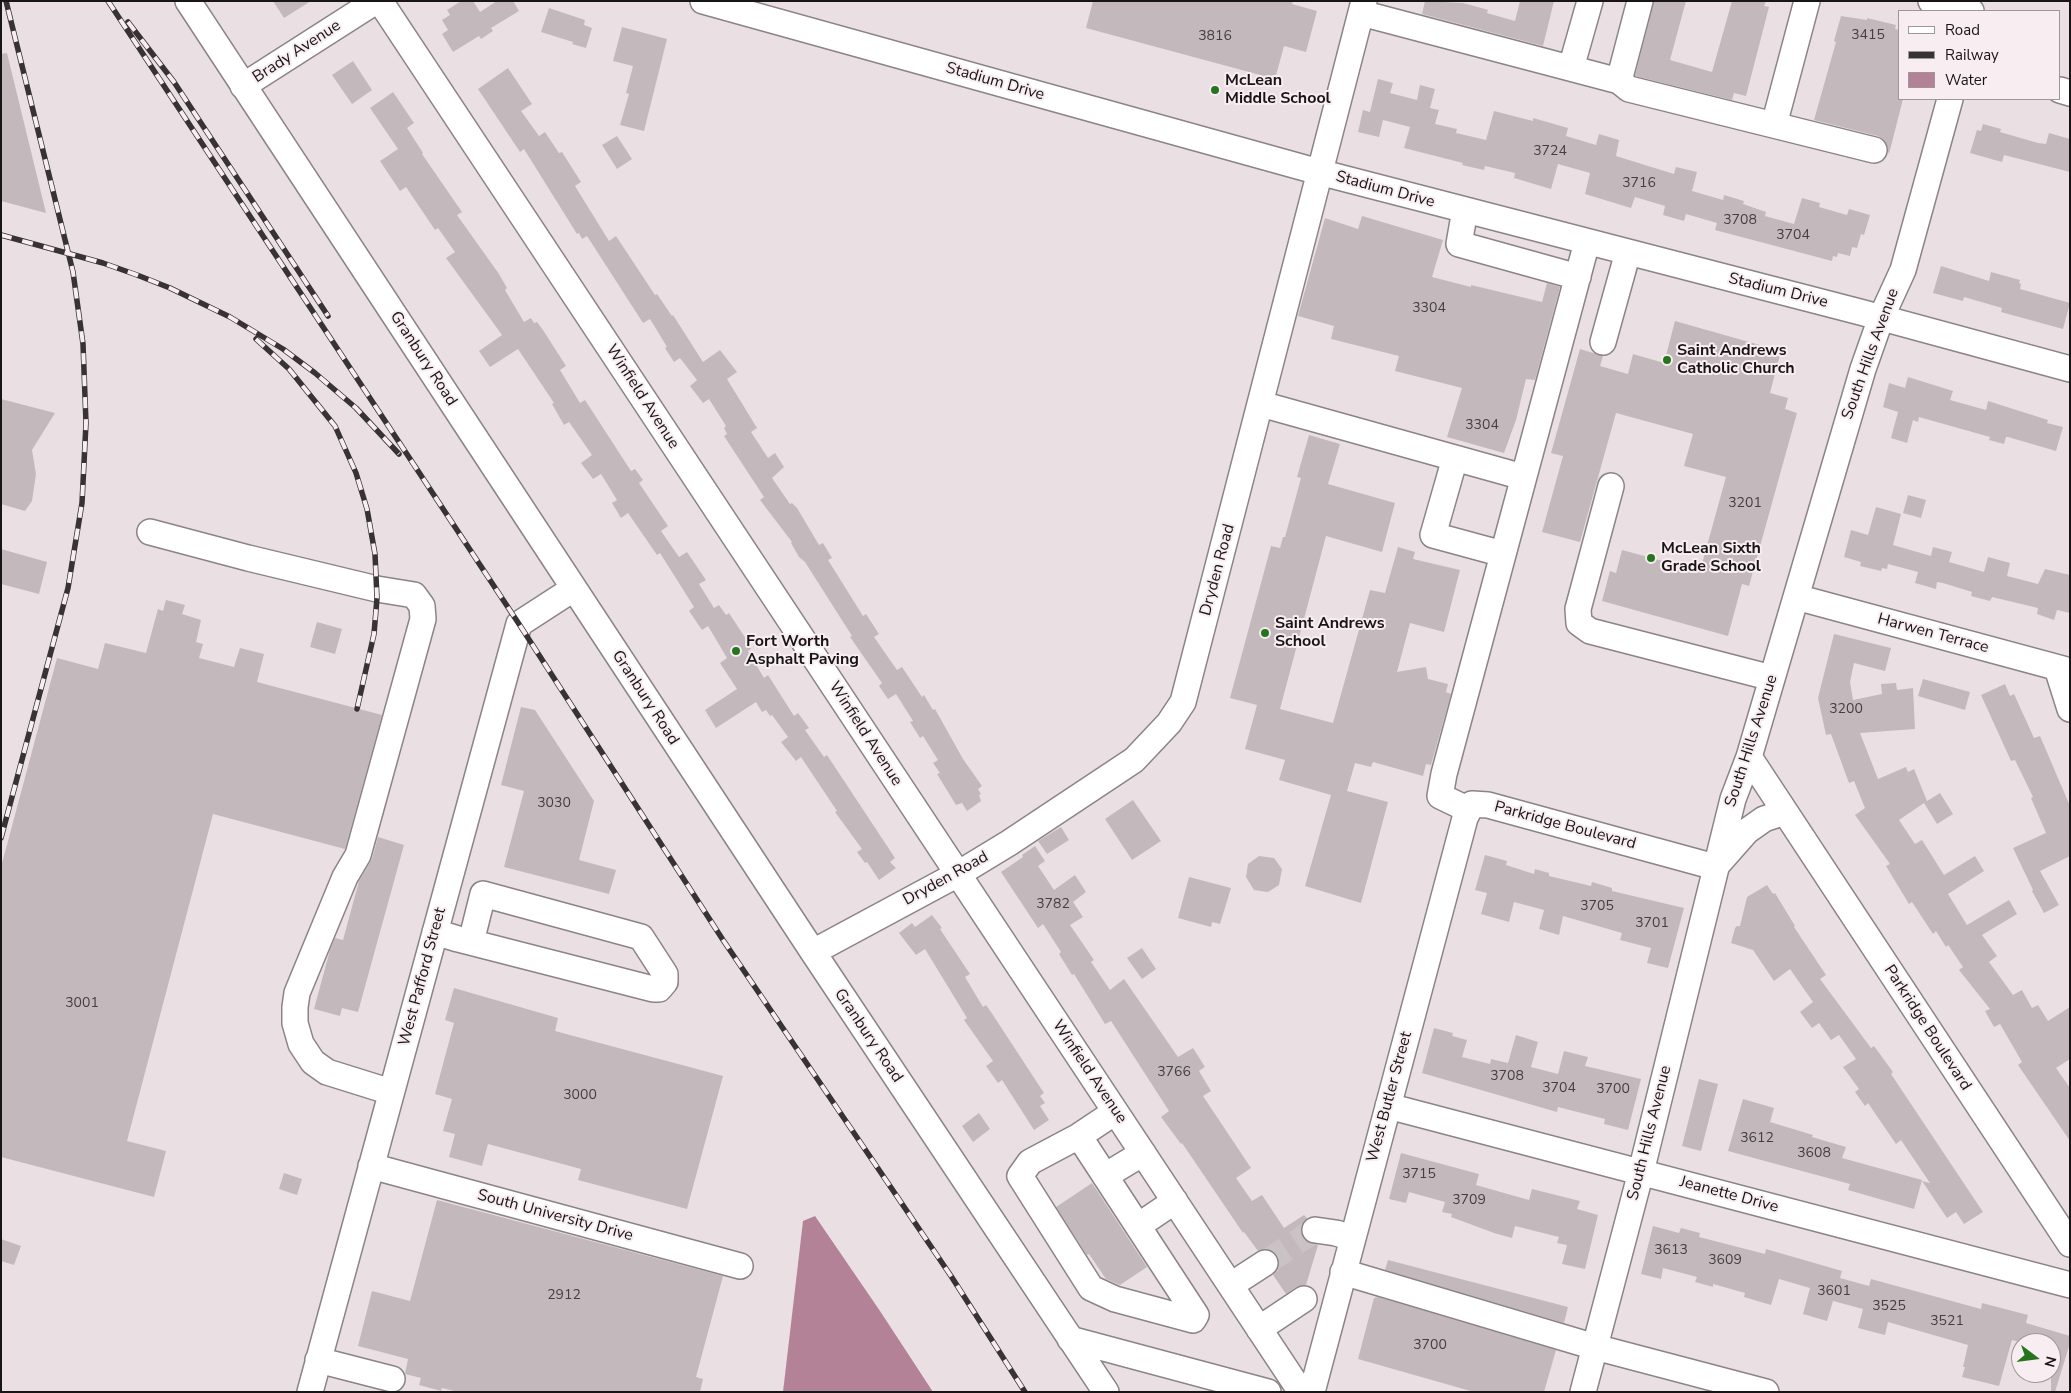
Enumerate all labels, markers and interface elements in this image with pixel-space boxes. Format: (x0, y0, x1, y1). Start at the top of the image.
legend (1898, 10, 2061, 100)
street label: Brady Avenue (249, 16, 345, 88)
text: Road (1945, 20, 1980, 40)
house number: 3415 (1851, 28, 1885, 44)
house number: 3816 (1198, 29, 1232, 45)
text: Railway (1945, 45, 1999, 65)
street label: Stadium Drive (943, 59, 1047, 105)
text: Water (1945, 70, 1987, 90)
place label: McLean Middle School (1225, 71, 1331, 109)
marker: McLean Middle School (1209, 84, 1221, 96)
house number: 3724 (1533, 144, 1567, 160)
street label: Stadium Drive (1333, 168, 1437, 212)
house number: 3716 (1622, 176, 1656, 192)
house number: 3708 (1723, 213, 1757, 229)
house number: 3704 (1776, 228, 1810, 244)
street label: Stadium Drive (1726, 269, 1830, 313)
street label: South Hills Avenue (1838, 286, 1904, 422)
house number: 3304 (1412, 301, 1446, 317)
street label: Granbury Road (385, 308, 461, 410)
street label: Winfield Avenue (601, 341, 683, 453)
place label: Saint Andrews Catholic Church (1677, 341, 1795, 379)
marker: Saint Andrews Catholic Church (1661, 354, 1673, 366)
house number: 3304 (1465, 418, 1499, 434)
house number: 3201 (1728, 496, 1762, 512)
street label: Dryden Road (1197, 522, 1239, 618)
place label: McLean Sixth Grade School (1661, 539, 1761, 577)
marker: McLean Sixth Grade School (1645, 552, 1657, 564)
street label: Harwen Terrace (1875, 610, 1991, 658)
place label: Saint Andrews School (1275, 614, 1385, 652)
marker: Saint Andrews School (1259, 627, 1271, 639)
place label: Fort Worth Asphalt Paving (746, 632, 859, 670)
marker: Fort Worth Asphalt Paving (730, 645, 742, 657)
street label: Granbury Road (607, 647, 683, 749)
street label: South Hills Avenue (1722, 672, 1782, 810)
street label: Winfield Avenue (824, 678, 906, 790)
house number: 3200 (1829, 702, 1863, 718)
house number: 3030 (537, 796, 571, 812)
street label: Parkridge Boulevard (1492, 798, 1638, 854)
street label: Dryden Road (900, 848, 992, 910)
house number: 3782 (1036, 897, 1070, 913)
house number: 3705 (1580, 899, 1614, 915)
street label: West Pafford Street (395, 906, 451, 1048)
house number: 3701 (1635, 916, 1669, 932)
street label: Parkridge Boulevard (1879, 962, 1975, 1094)
street label: Granbury Road (830, 985, 906, 1087)
house number: 3001 (65, 996, 99, 1012)
street label: Winfield Avenue (1047, 1017, 1131, 1127)
street label: West Butler Street (1363, 1030, 1417, 1164)
street label: South Hills Avenue (1624, 1064, 1676, 1202)
house number: 3766 (1157, 1065, 1191, 1081)
house number: 3708 (1490, 1069, 1524, 1085)
house number: 3704 (1542, 1081, 1576, 1097)
house number: 3700 (1596, 1082, 1630, 1098)
house number: 3000 (563, 1088, 597, 1104)
house number: 3612 (1740, 1131, 1774, 1147)
house number: 3608 (1797, 1146, 1831, 1162)
house number: 3715 (1402, 1167, 1436, 1183)
street label: Jeanette Drive (1678, 1173, 1780, 1217)
street label: South University Drive (475, 1186, 635, 1246)
house number: 3709 (1452, 1193, 1486, 1209)
house number: 3613 (1654, 1243, 1688, 1259)
house number: 3609 (1708, 1253, 1742, 1269)
house number: 3601 (1817, 1284, 1851, 1300)
house number: 2912 (547, 1288, 581, 1304)
house number: 3525 (1872, 1299, 1906, 1315)
house number: 3521 (1930, 1314, 1964, 1330)
north arrow (2011, 1333, 2061, 1383)
house number: 3700 (1413, 1338, 1447, 1354)
text: N (2039, 1354, 2061, 1369)

